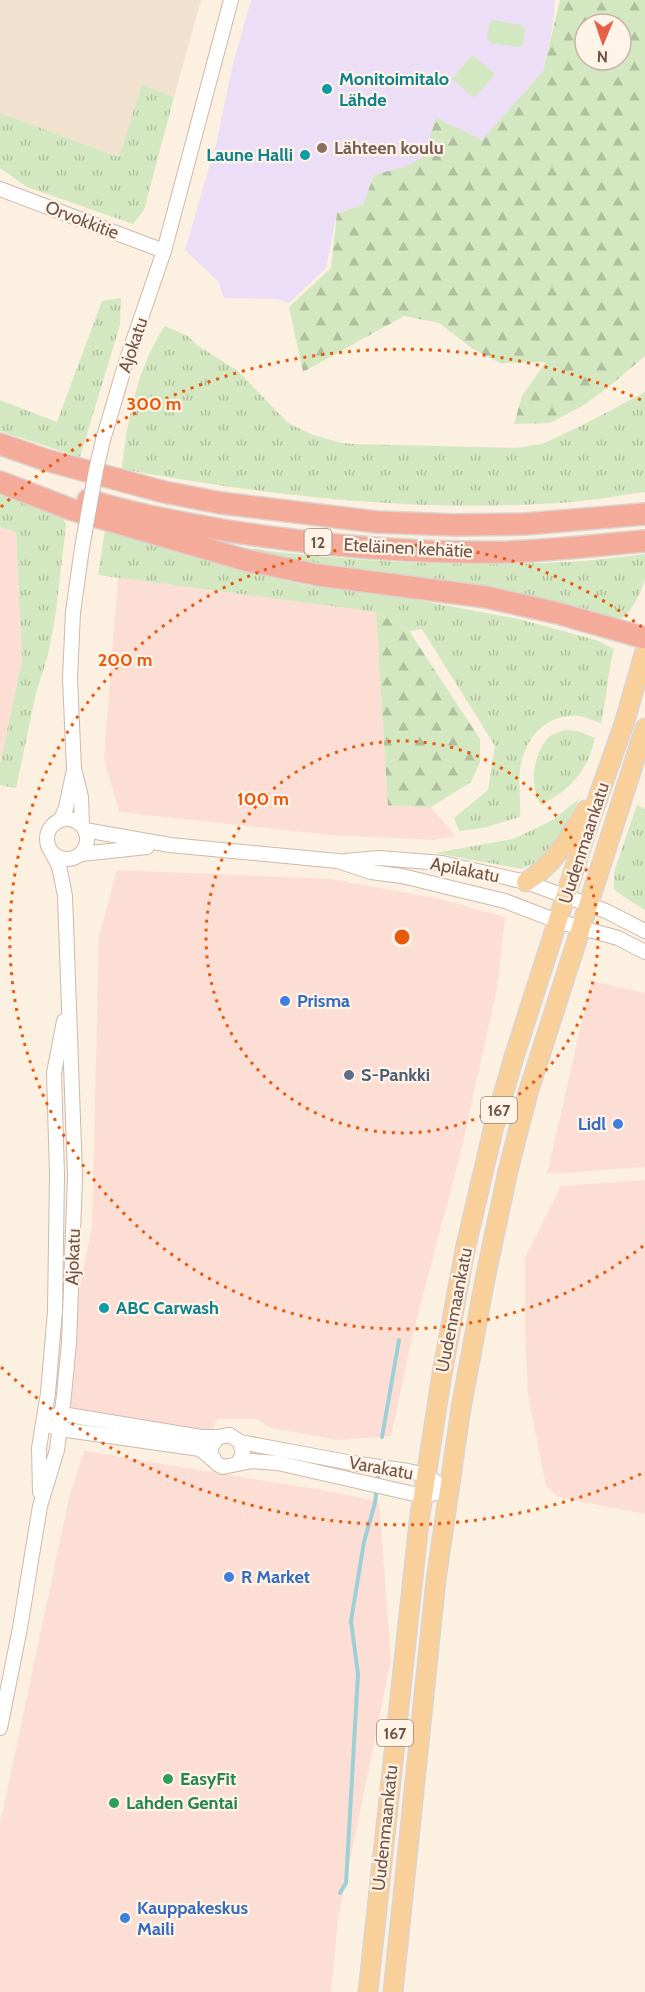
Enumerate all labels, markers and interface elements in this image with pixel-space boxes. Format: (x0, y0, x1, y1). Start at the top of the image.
north arrow (573, 12, 633, 72)
text: N (597, 47, 608, 66)
place label: Monitoimitalo Lähde (339, 68, 449, 111)
marker: Monitoimitalo Lähde (320, 82, 334, 96)
place label: Lähteen koulu (334, 137, 444, 159)
marker: Lähteen koulu (315, 141, 329, 155)
place label: Laune Halli (206, 144, 293, 166)
marker: Laune Halli (298, 148, 312, 162)
street label: Orvokkitie (42, 196, 122, 244)
street label: Ajokatu (113, 315, 153, 375)
text: 300 m (127, 393, 181, 415)
road number: 12 (304, 529, 332, 555)
street label: Eteläinen kehätie (343, 534, 473, 562)
text: 200 m (98, 649, 152, 671)
street label: Uudenmaankatu (554, 779, 614, 907)
text: 100 m (237, 788, 289, 810)
street label: Apilakatu (429, 853, 501, 887)
centre of rings (392, 927, 412, 947)
place label: Prisma (297, 990, 350, 1012)
marker: Prisma (278, 994, 292, 1008)
place label: S-Pankki (361, 1064, 430, 1086)
marker: S-Pankki (342, 1068, 356, 1082)
road number: 167 (481, 1097, 517, 1123)
place label: Lidl (578, 1113, 606, 1135)
marker: Lidl (611, 1117, 625, 1131)
street label: Ajokatu (61, 1228, 85, 1286)
street label: Uudenmaankatu (431, 1246, 477, 1374)
place label: ABC Carwash (116, 1297, 219, 1319)
marker: ABC Carwash (97, 1301, 111, 1315)
street label: Varakatu (347, 1452, 415, 1484)
place label: R Market (241, 1566, 310, 1588)
marker: R Market (222, 1570, 236, 1584)
road number: 167 (377, 1720, 413, 1746)
street label: Uudenmaankatu (367, 1764, 403, 1892)
place label: EasyFit (180, 1768, 236, 1790)
marker: EasyFit (161, 1772, 175, 1786)
place label: Lahden Gentai (126, 1792, 238, 1814)
marker: Lahden Gentai (107, 1796, 121, 1810)
place label: Kauppakeskus Maili (137, 1897, 248, 1940)
marker: Kauppakeskus Maili (118, 1911, 132, 1925)

